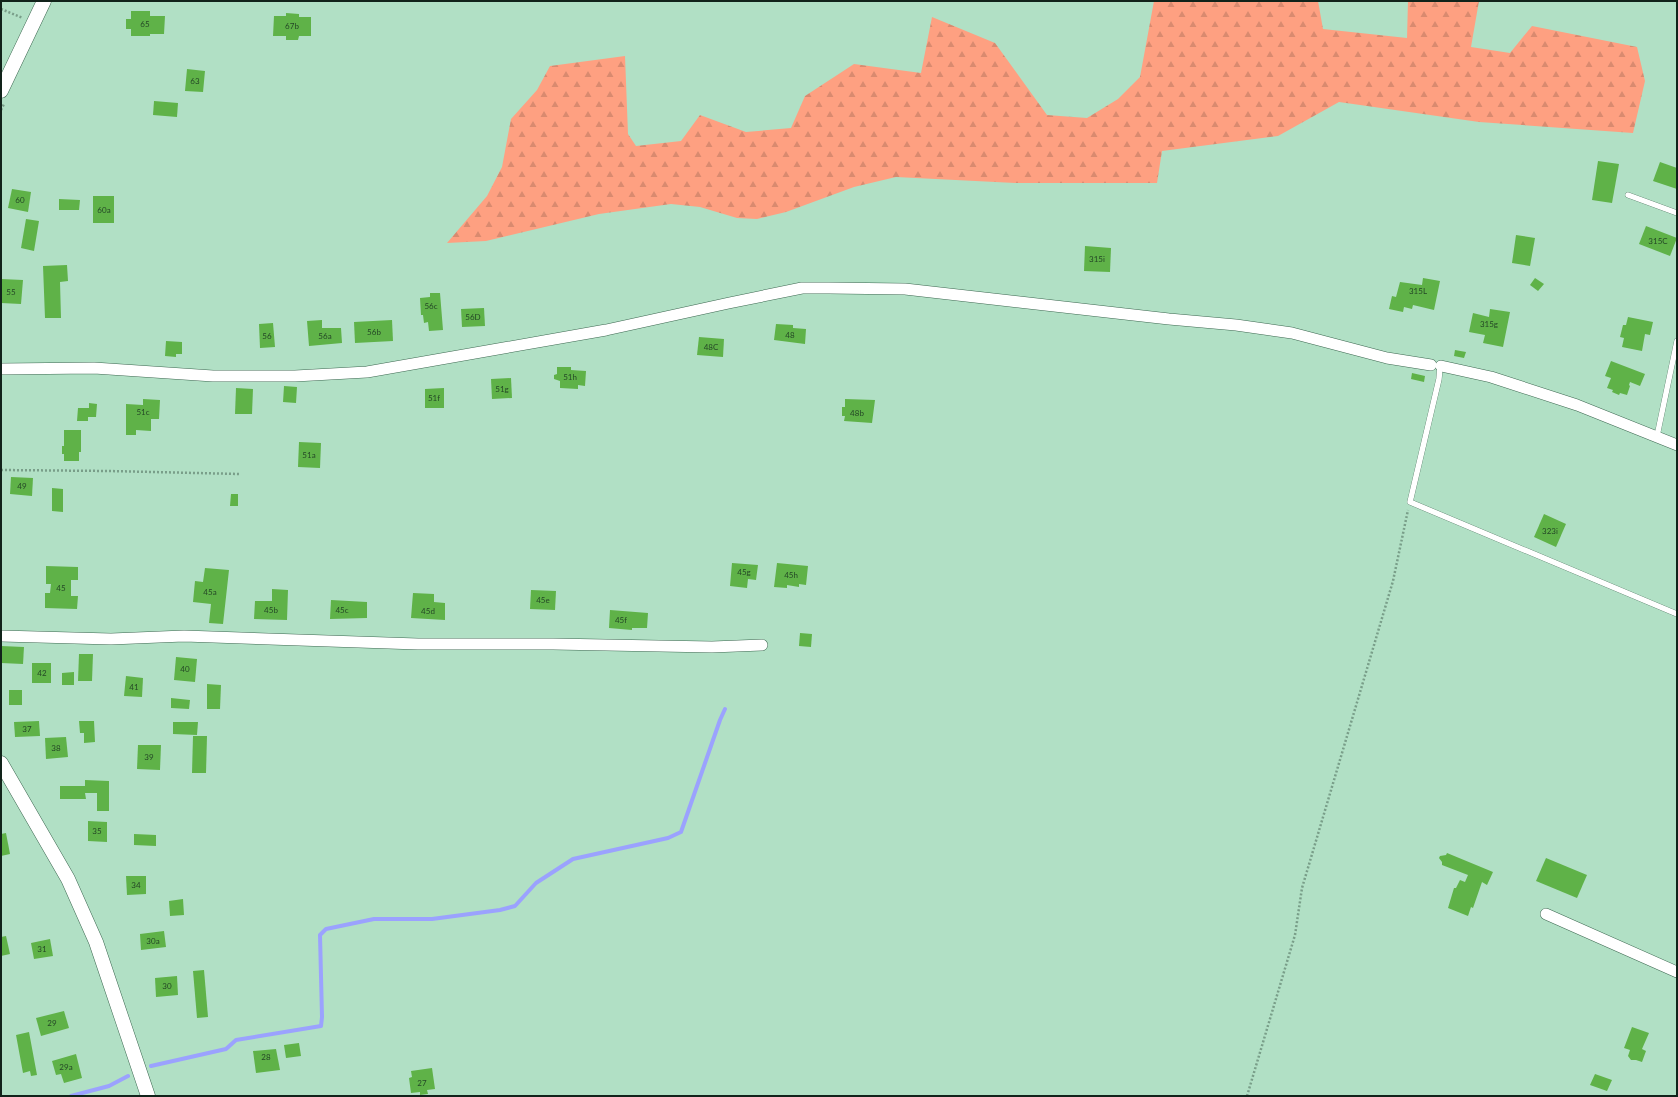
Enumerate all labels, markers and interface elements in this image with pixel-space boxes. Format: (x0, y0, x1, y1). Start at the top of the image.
house number: 65 (140, 19, 150, 29)
house number: 67b (285, 21, 299, 31)
house number: 63 (190, 76, 200, 86)
house number: 60 (15, 195, 25, 205)
house number: 60a (97, 205, 111, 215)
house number: 315C (1648, 236, 1668, 246)
house number: 315i (1089, 254, 1105, 264)
house number: 315L (1409, 286, 1427, 296)
house number: 55 (6, 287, 16, 297)
house number: 56c (424, 301, 438, 311)
house number: 56D (465, 312, 481, 322)
house number: 315g (1480, 319, 1498, 329)
house number: 56b (367, 327, 381, 337)
house number: 48 (785, 330, 795, 340)
house number: 56 (262, 331, 272, 341)
house number: 56a (318, 331, 332, 341)
house number: 48C (704, 342, 719, 352)
house number: 51h (563, 372, 577, 382)
house number: 51g (495, 384, 509, 394)
house number: 51f (428, 393, 440, 403)
house number: 51c (136, 407, 150, 417)
house number: 48b (850, 408, 864, 418)
house number: 51a (302, 450, 316, 460)
house number: 49 (17, 481, 27, 491)
house number: 323i (1542, 526, 1558, 536)
house number: 45g (737, 567, 751, 577)
house number: 45h (784, 570, 798, 580)
house number: 45 (56, 583, 66, 593)
house number: 45a (203, 587, 217, 597)
house number: 45e (536, 595, 550, 605)
house number: 45b (264, 605, 278, 615)
house number: 45c (335, 605, 349, 615)
house number: 45d (421, 606, 435, 616)
house number: 45f (615, 615, 627, 625)
house number: 40 (180, 664, 190, 674)
house number: 42 (37, 668, 47, 678)
house number: 41 (129, 682, 139, 692)
house number: 37 (22, 724, 32, 734)
house number: 38 (51, 743, 61, 753)
house number: 39 (144, 752, 154, 762)
house number: 35 (92, 826, 102, 836)
house number: 34 (131, 880, 141, 890)
house number: 30a (146, 936, 160, 946)
house number: 31 (37, 944, 47, 954)
house number: 30 (162, 981, 172, 991)
house number: 29 (47, 1018, 57, 1028)
house number: 28 (261, 1052, 271, 1062)
house number: 29a (59, 1062, 73, 1072)
house number: 27 (417, 1078, 427, 1088)

